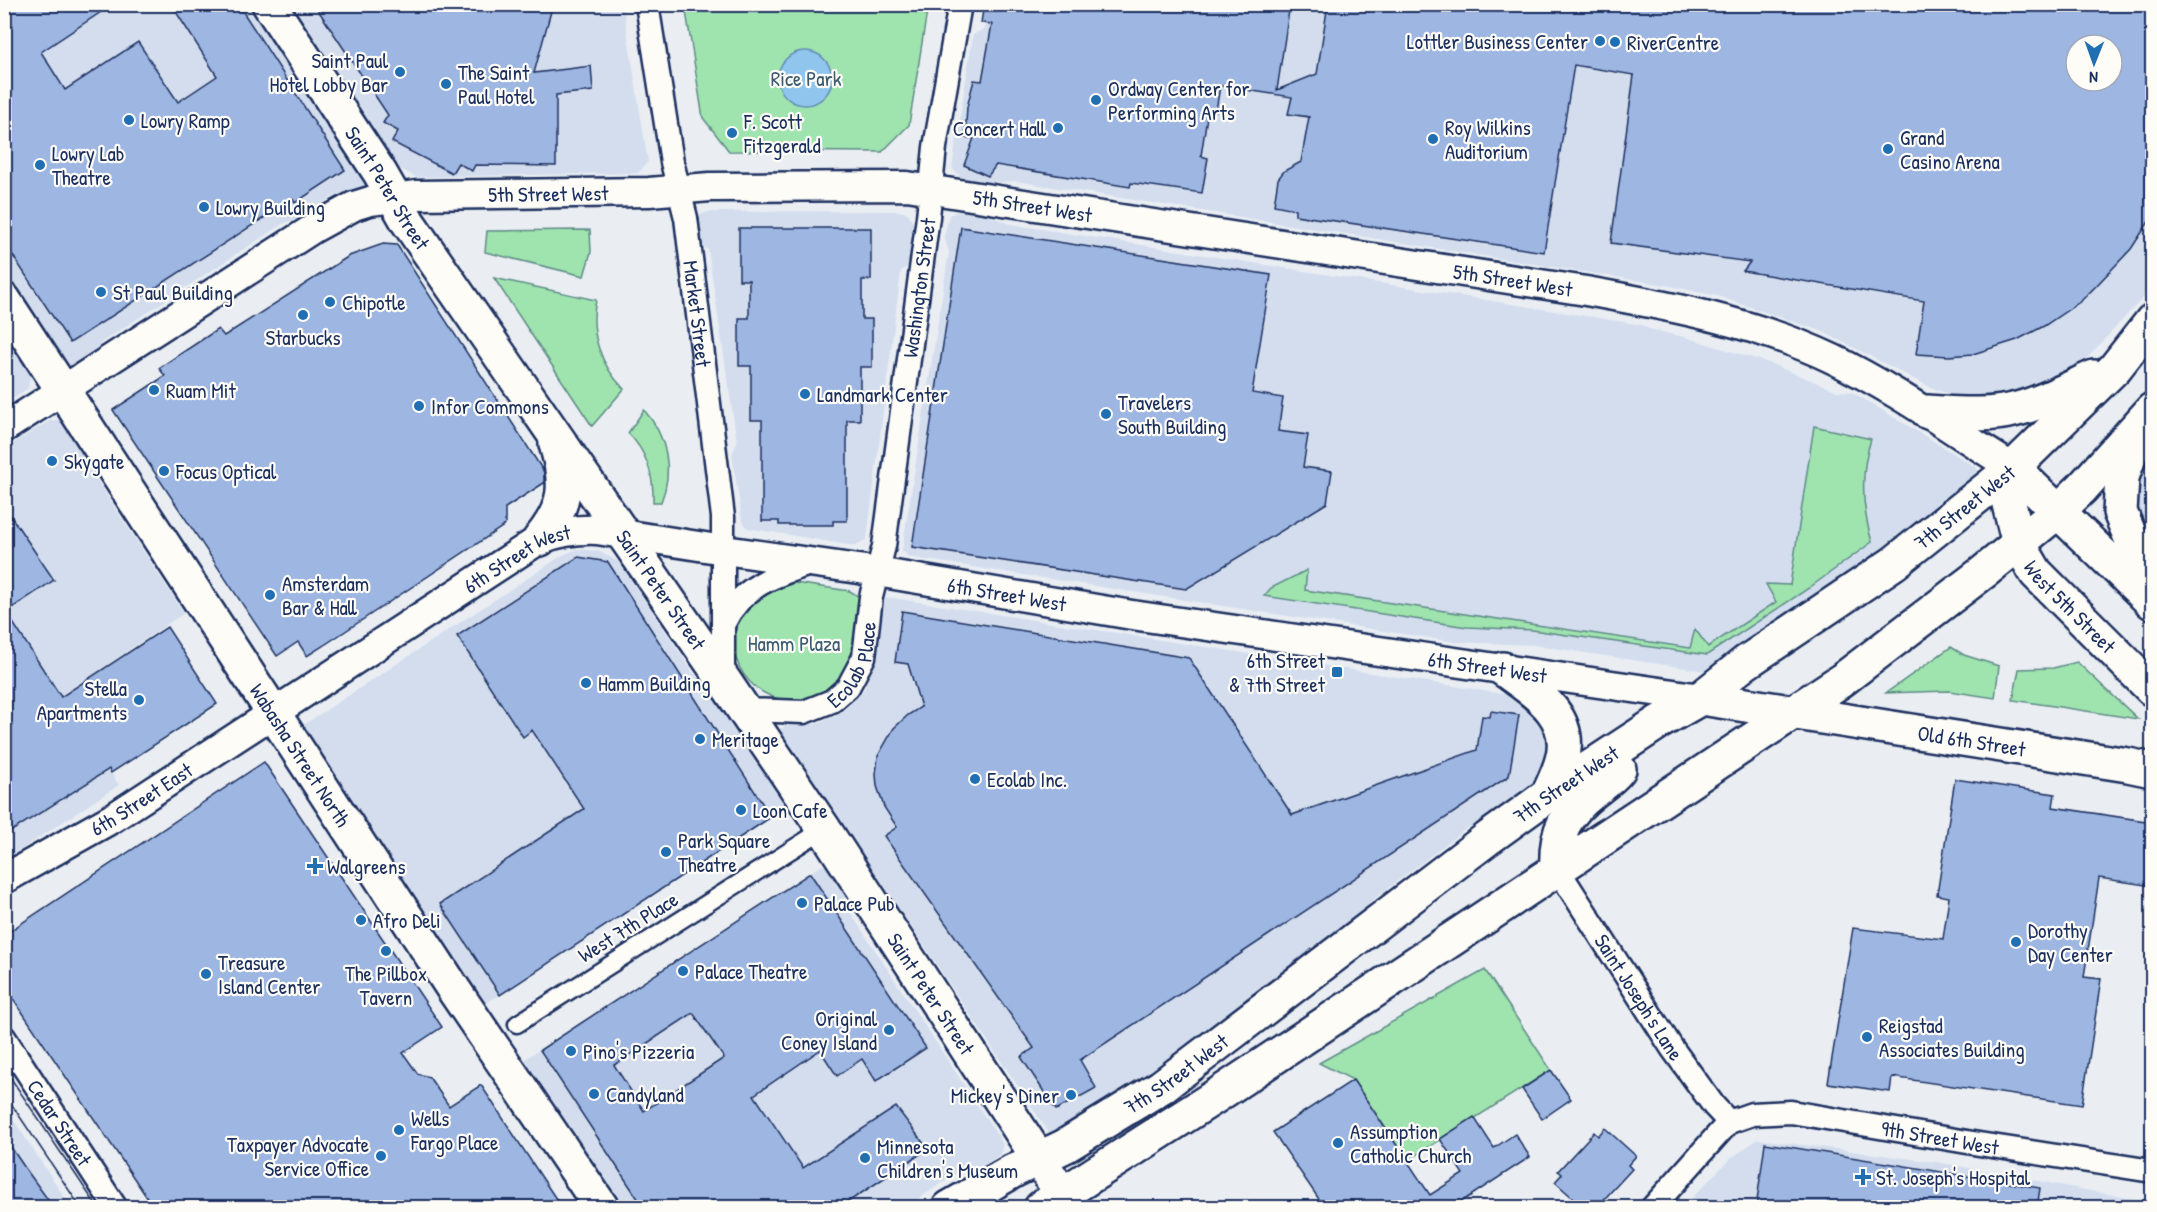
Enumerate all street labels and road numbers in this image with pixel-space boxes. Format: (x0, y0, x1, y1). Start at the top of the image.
street label: Saint Peter Street (339, 121, 438, 256)
street label: 5th Street West (488, 178, 609, 209)
street label: 5th Street West (971, 182, 1095, 229)
street label: Washington Street (895, 215, 942, 359)
street label: 5th Street West (1451, 256, 1575, 303)
street label: Market Street (677, 259, 719, 369)
street label: 7th Street West (1908, 457, 2022, 556)
street label: 6th Street West (458, 517, 573, 600)
street label: Saint Peter Street (610, 524, 713, 656)
street label: West 5th Street (2017, 555, 2123, 660)
street label: 6th Street West (946, 570, 1069, 618)
street label: Ecolab Place (820, 620, 883, 714)
street label: 6th Street West (1426, 644, 1550, 690)
street label: Wabasha Street North (243, 678, 358, 832)
street label: Old 6th Street (1916, 718, 2028, 763)
street label: 7th Street West (1507, 738, 1625, 830)
street label: 6th Street East (85, 755, 199, 842)
street label: West 7th Place (572, 885, 684, 969)
street label: Saint Peter Street (881, 927, 982, 1061)
street label: Saint Joseph's Lane (1588, 928, 1691, 1066)
street label: 7th Street West (1118, 1026, 1234, 1121)
street label: Cedar Street (21, 1073, 99, 1172)
street label: 9th Street West (1879, 1113, 2002, 1162)

